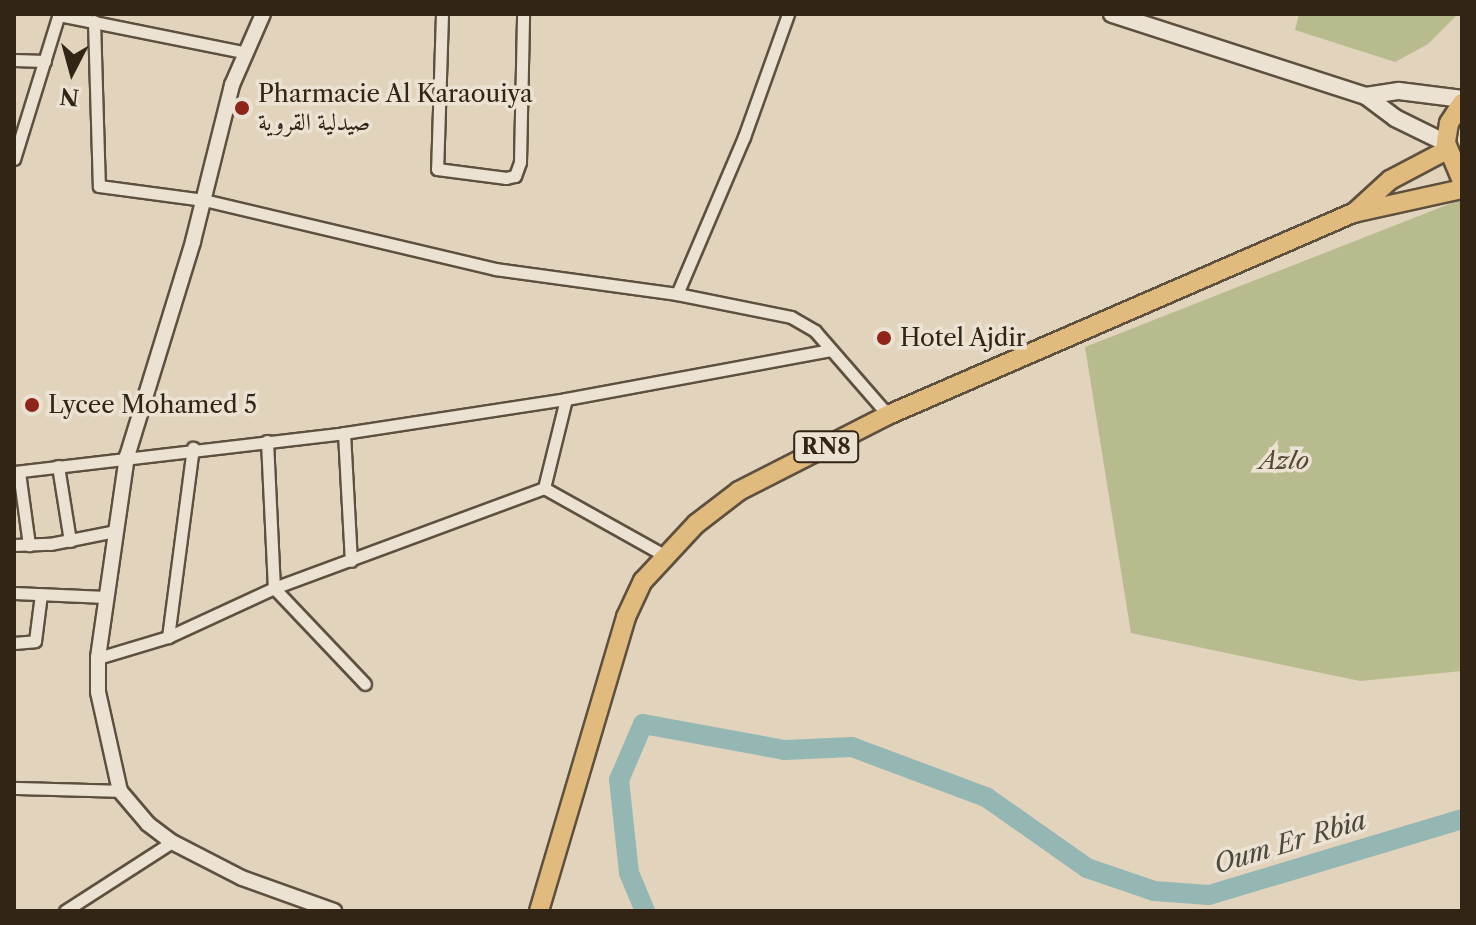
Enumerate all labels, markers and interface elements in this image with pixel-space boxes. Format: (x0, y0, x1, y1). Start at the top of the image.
north arrow (32, 32, 112, 112)
place label: Pharmacie Al Karaouiya صيدلية القروية (258, 80, 534, 136)
text: N (59, 82, 80, 111)
marker: Pharmacie Al Karaouiya صيدلية القروية (233, 99, 251, 117)
place label: Hotel Ajdir (900, 324, 1027, 352)
marker: Hotel Ajdir (875, 329, 893, 347)
place label: Lycee Mohamed 5 (48, 391, 257, 419)
marker: Lycee Mohamed 5 (23, 396, 41, 414)
road number: RN8 (792, 429, 860, 465)
park label: Azlo (1259, 447, 1309, 475)
water label: Oum Er Rbia (1210, 805, 1370, 881)

